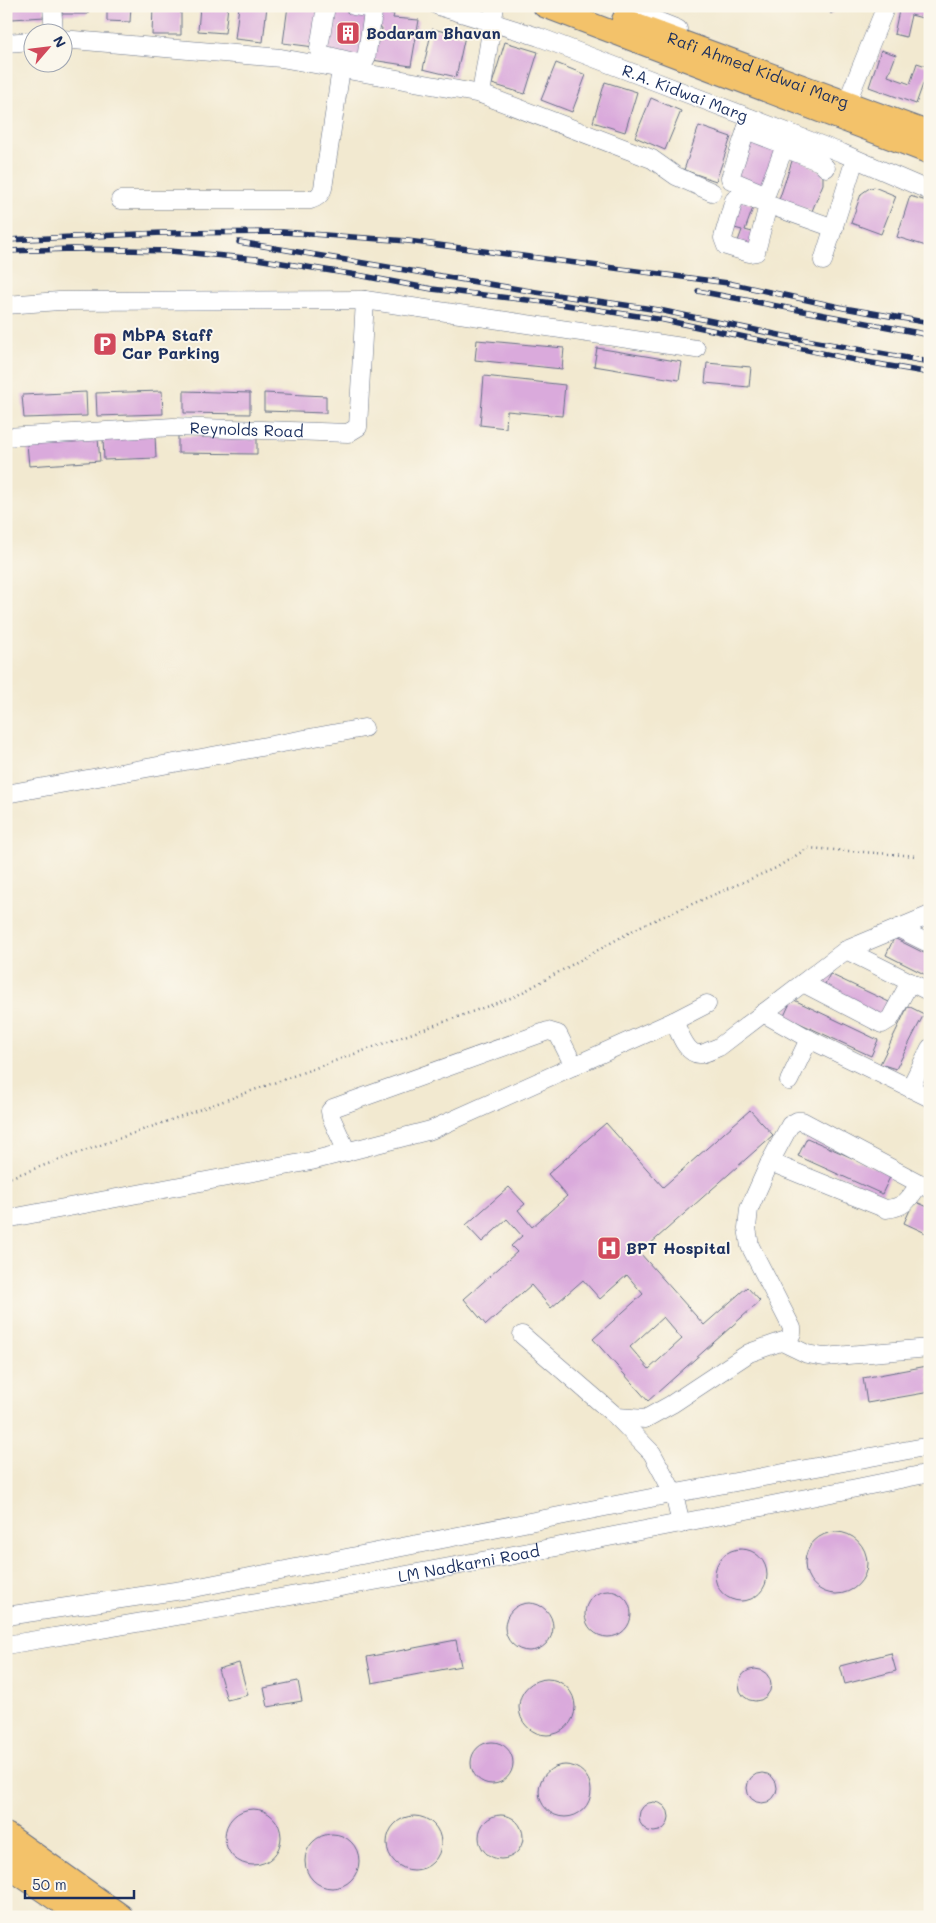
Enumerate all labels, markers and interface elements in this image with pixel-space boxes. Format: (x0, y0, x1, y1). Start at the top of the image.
building icon: Bodaram Bhavan (335, 20, 361, 46)
north arrow (22, 22, 72, 72)
place label: Bodaram Bhavan (366, 22, 501, 43)
street label: Rafi Ahmed Kidwai Marg (665, 26, 852, 112)
text: N (49, 33, 71, 51)
street label: R.A. Kidwai Marg (619, 59, 751, 126)
place label: MbPA Staff Car Parking (122, 324, 220, 363)
parking icon: MbPA Staff Car Parking (92, 331, 118, 357)
street label: Reynolds Road (189, 417, 304, 441)
hospital icon: BPT Hospital (596, 1235, 622, 1261)
place label: BPT Hospital (626, 1237, 730, 1258)
street label: LM Nadkarni Road (396, 1539, 541, 1586)
scale bar (25, 1868, 134, 1900)
text: 50 m (32, 1874, 67, 1894)

